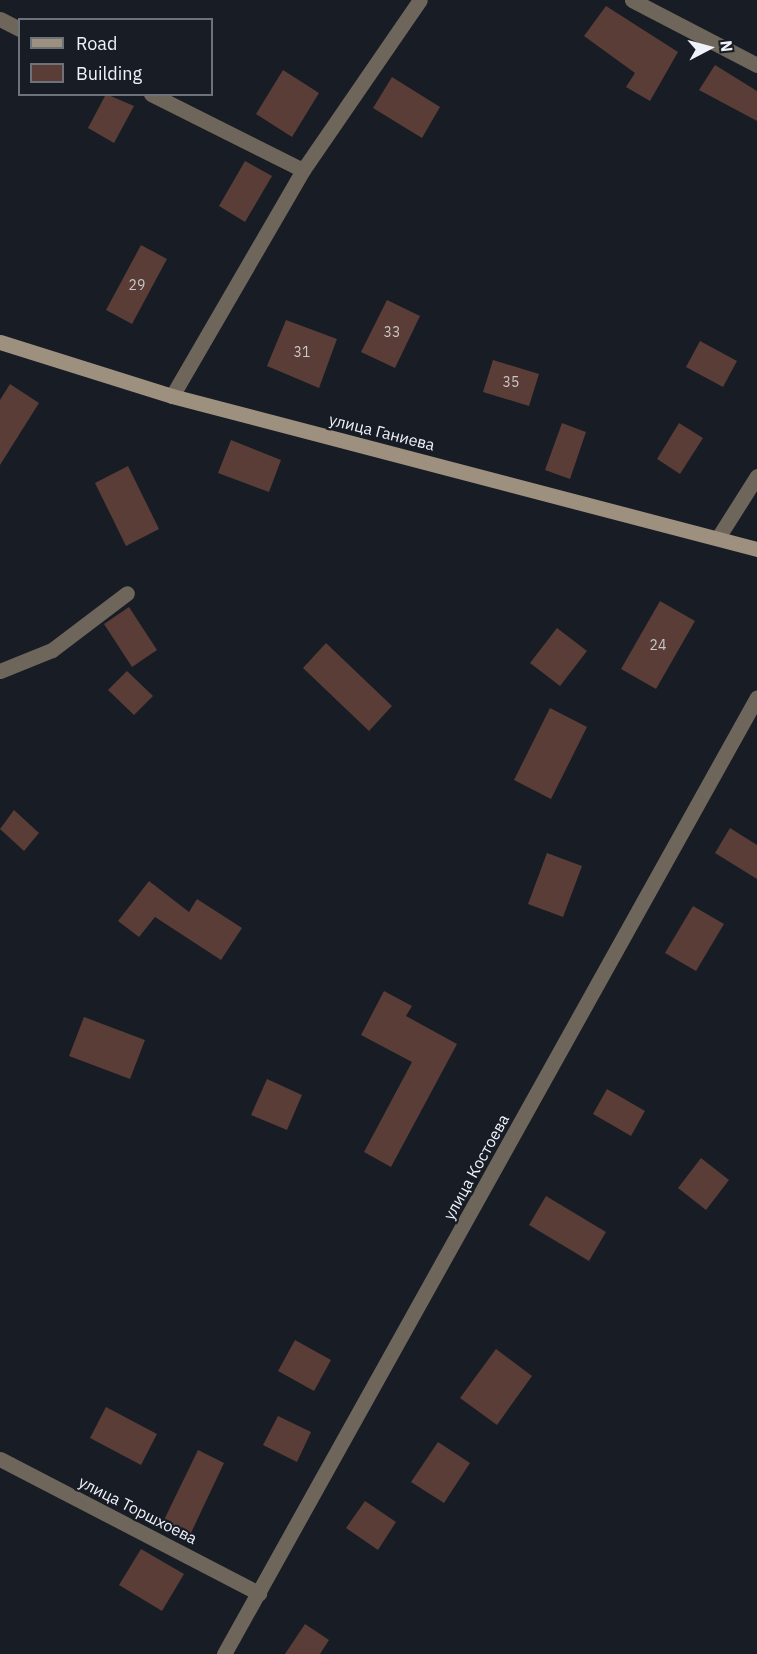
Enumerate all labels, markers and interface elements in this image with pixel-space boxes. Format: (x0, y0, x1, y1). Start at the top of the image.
legend (18, 18, 213, 96)
north arrow (679, 18, 739, 78)
text: Road (76, 32, 117, 55)
text: N (716, 39, 737, 53)
text: Building (76, 62, 142, 85)
house number: 29 (129, 277, 145, 293)
house number: 33 (384, 324, 400, 340)
house number: 31 (294, 344, 310, 360)
house number: 35 (503, 374, 519, 390)
street label: улица Ганиева (327, 410, 437, 454)
house number: 24 (650, 637, 666, 653)
street label: улица Костоева (439, 1111, 513, 1223)
street label: улица Торшхоева (76, 1472, 200, 1548)

